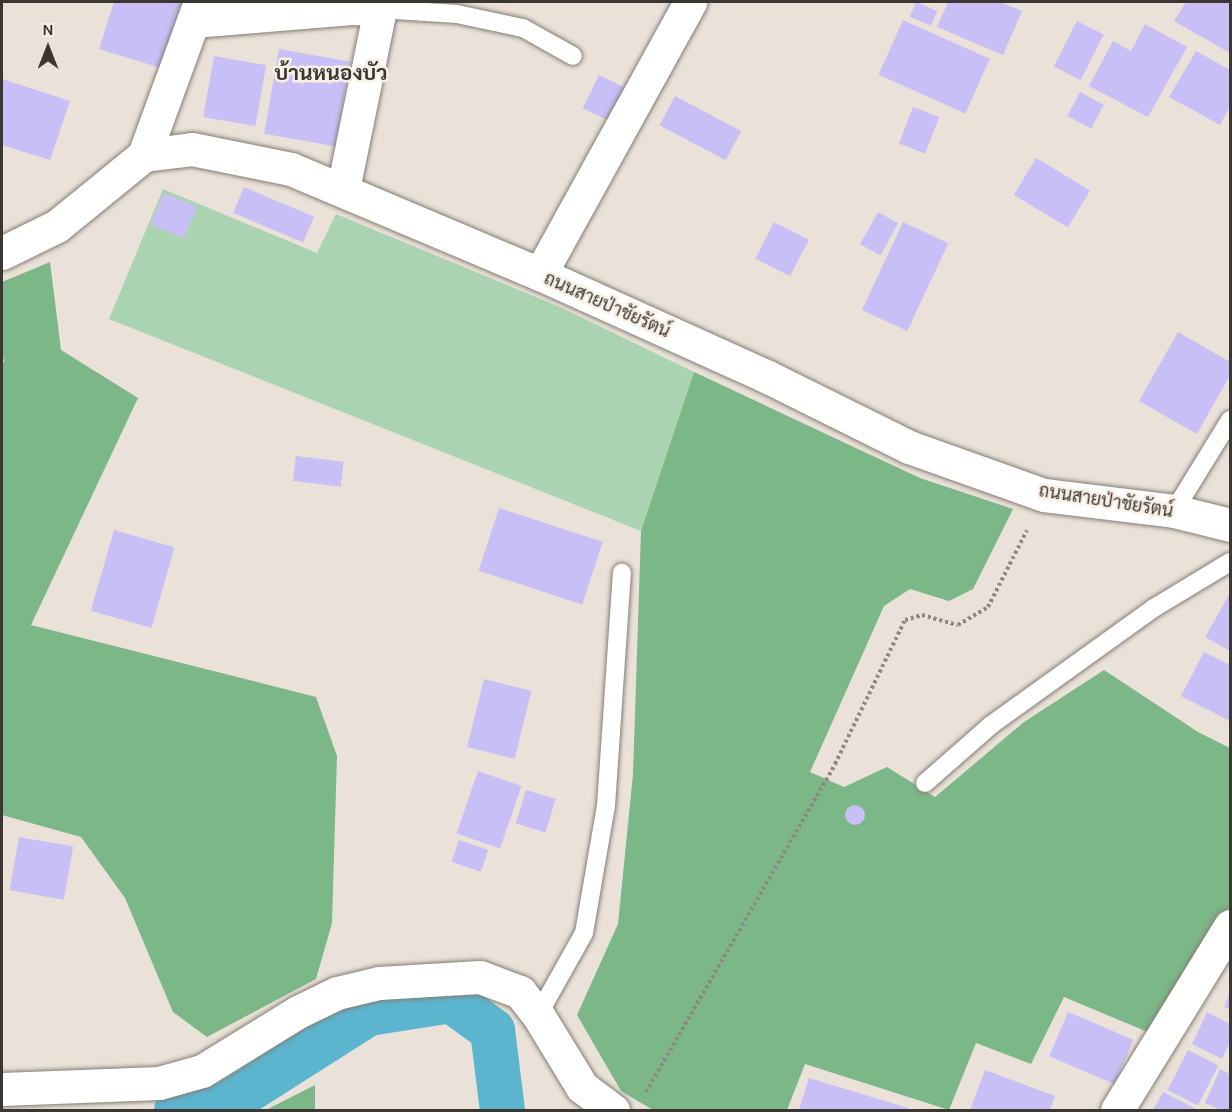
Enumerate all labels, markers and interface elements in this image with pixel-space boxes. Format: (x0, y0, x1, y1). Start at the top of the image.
north arrow (18, 18, 78, 78)
text: N (42, 20, 54, 39)
district label: บ้านหนองบัว (275, 60, 387, 86)
street label: ถนนสายป่าชัยรัตน์ (541, 268, 673, 342)
street label: ถนนสายป่าชัยรัตน์ (1037, 480, 1175, 522)

